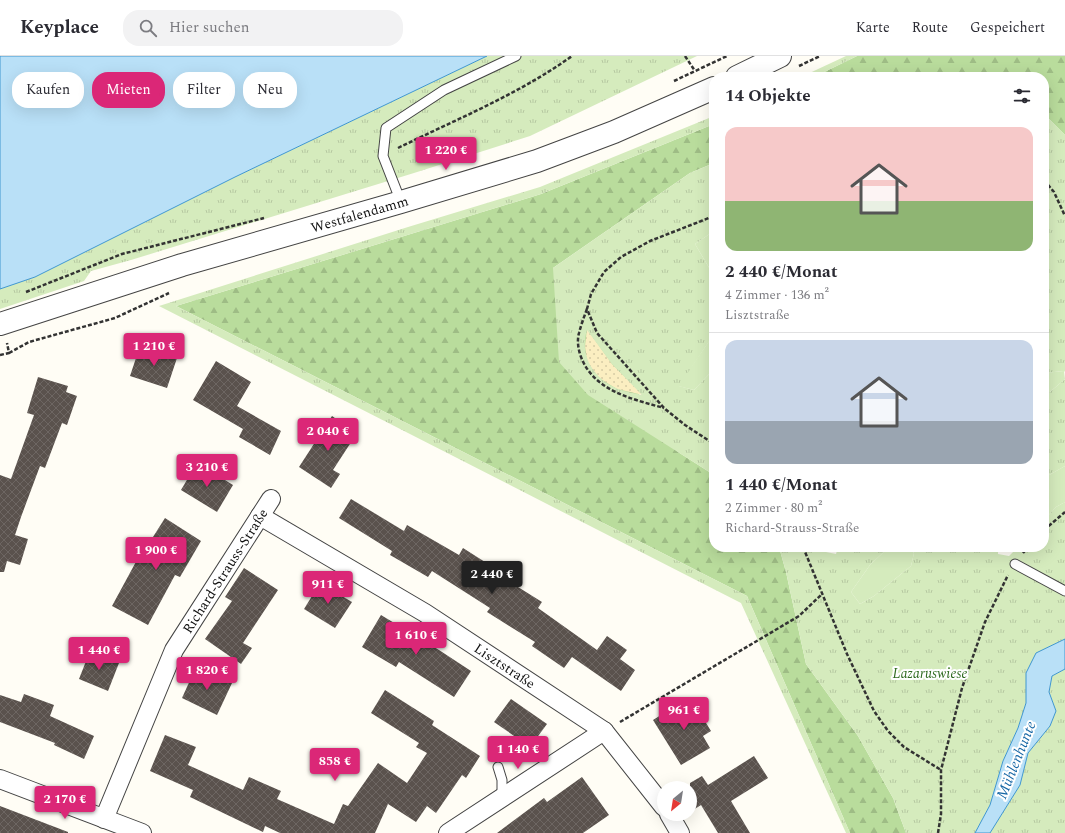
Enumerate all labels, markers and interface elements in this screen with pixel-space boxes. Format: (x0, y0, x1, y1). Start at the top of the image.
search box (123, 10, 403, 46)
text: Keyplace (20, 13, 99, 42)
text: Hier suchen (169, 16, 250, 39)
icon: search (137, 17, 159, 39)
text: Karte (856, 17, 890, 38)
text: Route (912, 17, 948, 38)
text: Gespeichert (970, 17, 1045, 38)
chip: Kaufen (12, 72, 84, 108)
chip: Mieten (92, 72, 165, 108)
chip: Filter (173, 72, 235, 108)
chip: Neu (243, 72, 297, 108)
text: 14 Objekte (725, 83, 811, 109)
icon: filters (1011, 85, 1033, 107)
pin: 1 220 € (409, 137, 483, 171)
text: 1 220 € (425, 140, 467, 160)
icon: home (843, 153, 915, 225)
street label: Westfalendamm (308, 190, 411, 238)
text: 2 440 €/Monat (725, 259, 837, 285)
text: 4 Zimmer · 136 m² (725, 285, 829, 305)
text: Lisztstraße (725, 305, 790, 325)
pin: 1 210 € (117, 333, 191, 367)
text: 1 210 € (133, 336, 175, 356)
icon: home (843, 366, 915, 438)
pin: 2 040 € (291, 418, 365, 452)
text: 2 040 € (307, 421, 349, 441)
pin: 3 210 € (170, 454, 244, 488)
text: 3 210 € (186, 457, 228, 477)
text: 1 440 €/Monat (725, 472, 837, 498)
text: 2 Zimmer · 80 m² (725, 498, 822, 518)
street label: Richard-Strauss-Straße (177, 504, 273, 638)
text: Richard-Strauss-Straße (725, 518, 859, 538)
pin: 1 900 € (119, 537, 193, 571)
text: 1 900 € (135, 540, 177, 560)
pin: 2 440 € (455, 561, 529, 595)
text: 2 440 € (471, 564, 513, 584)
pin: 911 € (300, 571, 356, 605)
text: 911 € (312, 574, 344, 594)
pin: 1 610 € (379, 622, 453, 656)
text: 1 610 € (395, 625, 437, 645)
pin: 1 440 € (62, 637, 136, 671)
street label: Lisztstraße (470, 638, 540, 694)
text: 1 440 € (78, 640, 120, 660)
pin: 1 820 € (170, 657, 244, 691)
text: 1 820 € (186, 660, 228, 680)
park label: Lazaruswiese (892, 663, 968, 684)
pin: 961 € (656, 697, 712, 731)
text: 961 € (668, 700, 700, 720)
water label: Mühlenhunte (990, 717, 1043, 803)
pin: 1 140 € (481, 736, 555, 770)
text: 1 140 € (497, 739, 539, 759)
pin: 858 € (307, 748, 363, 782)
text: 858 € (319, 751, 351, 771)
north arrow (657, 781, 697, 821)
map controls (657, 781, 697, 821)
pin: 2 170 € (28, 786, 102, 820)
text: 2 170 € (44, 789, 86, 809)

